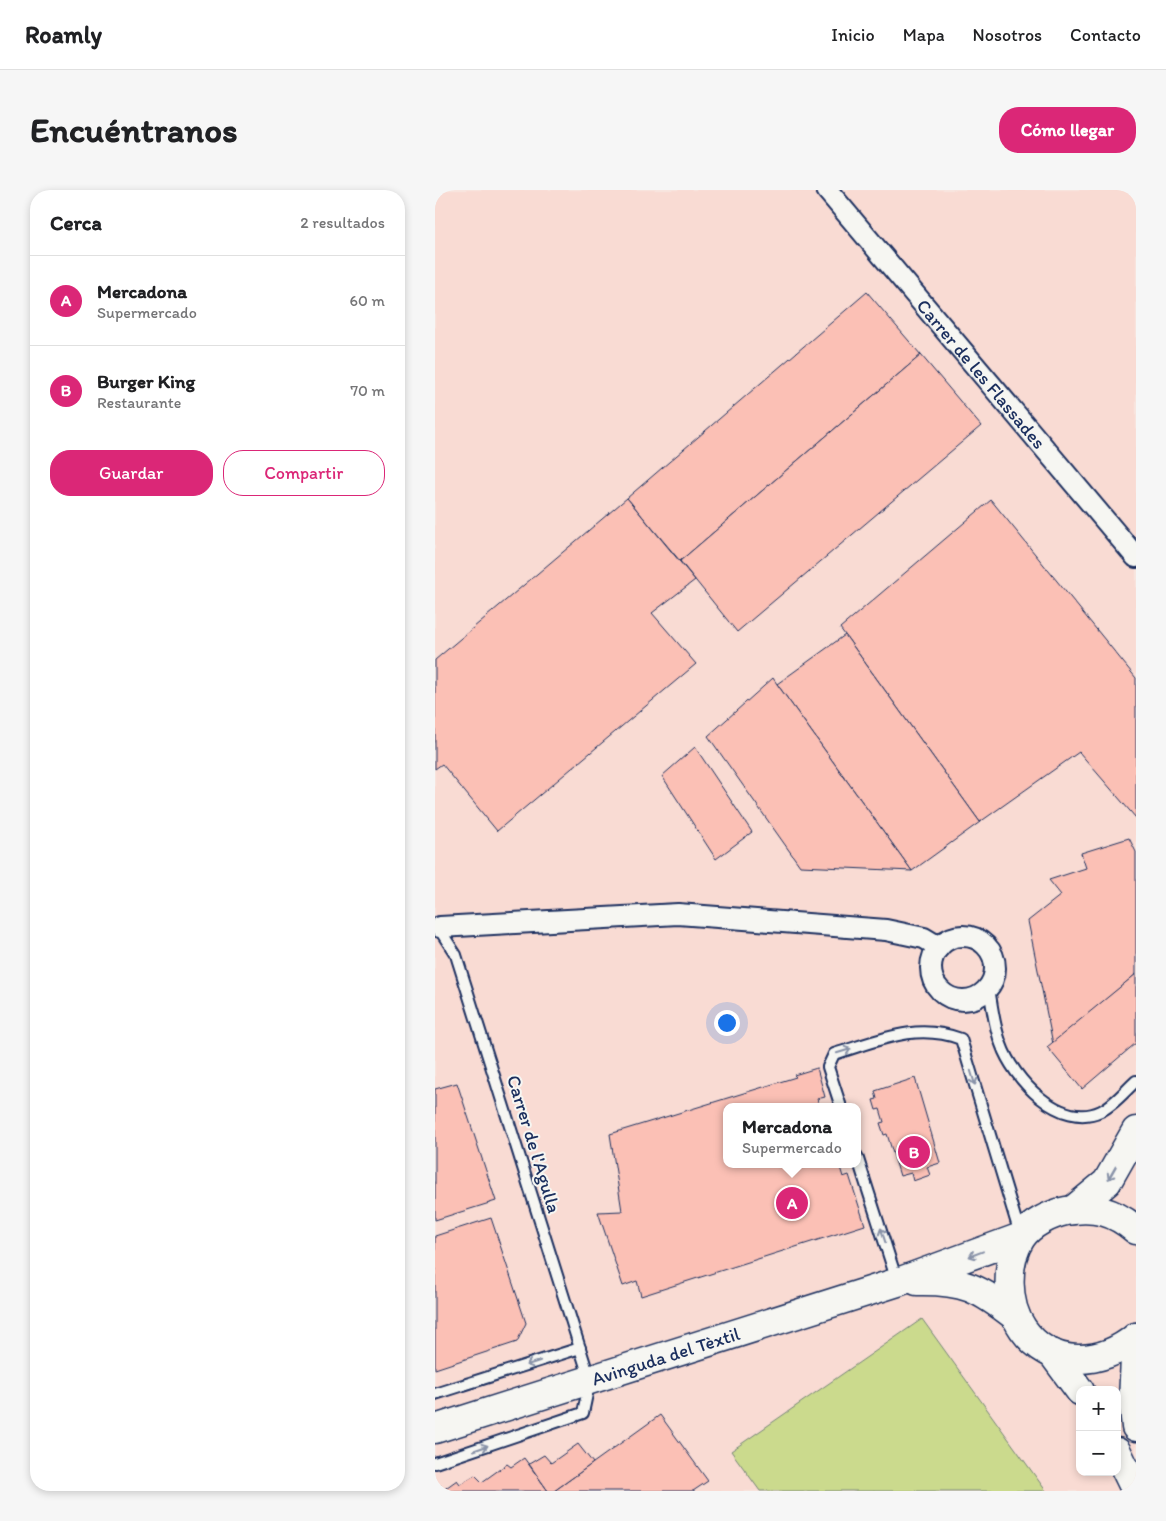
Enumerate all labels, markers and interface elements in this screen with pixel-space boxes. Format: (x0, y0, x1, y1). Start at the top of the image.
text: Roamly (25, 20, 102, 49)
text: Inicio (831, 24, 875, 46)
text: Mapa (903, 24, 945, 46)
text: Nosotros (973, 24, 1042, 46)
text: Contacto (1070, 24, 1141, 46)
button: Cómo llegar (999, 107, 1136, 153)
text: Encuéntranos (30, 109, 238, 151)
text: Cerca (50, 210, 102, 235)
text: 2 resultados (300, 213, 385, 232)
text: Mercadona (97, 280, 187, 303)
text: A (61, 291, 71, 310)
text: 60 m (350, 291, 385, 310)
street label: Carrer de les Flassades (912, 294, 1051, 453)
text: Supermercado (97, 303, 197, 322)
text: Burger King (97, 370, 195, 393)
text: B (61, 381, 71, 400)
text: 70 m (350, 381, 385, 400)
text: Restaurante (97, 393, 181, 412)
button: Guardar (50, 450, 213, 496)
button: Compartir (223, 450, 385, 496)
your location (714, 1010, 740, 1036)
one-way arrow (836, 1046, 852, 1056)
one-way arrow (969, 1070, 978, 1086)
street label: Carrer de l'Agulla (502, 1072, 566, 1216)
popup (723, 1103, 861, 1168)
text: Mercadona (742, 1115, 832, 1138)
pin: B (898, 1133, 930, 1171)
text: Supermercado (742, 1138, 842, 1157)
one-way arrow (1106, 1166, 1116, 1180)
pin: A (776, 1184, 808, 1222)
one-way arrow (877, 1228, 887, 1244)
one-way arrow (969, 1250, 984, 1259)
street label: Avinguda del Tèxtil (589, 1321, 743, 1390)
one-way arrow (526, 1358, 542, 1368)
map controls (1076, 1386, 1121, 1476)
button: + (1076, 1386, 1121, 1431)
button: − (1076, 1431, 1121, 1476)
one-way arrow (473, 1443, 488, 1452)

